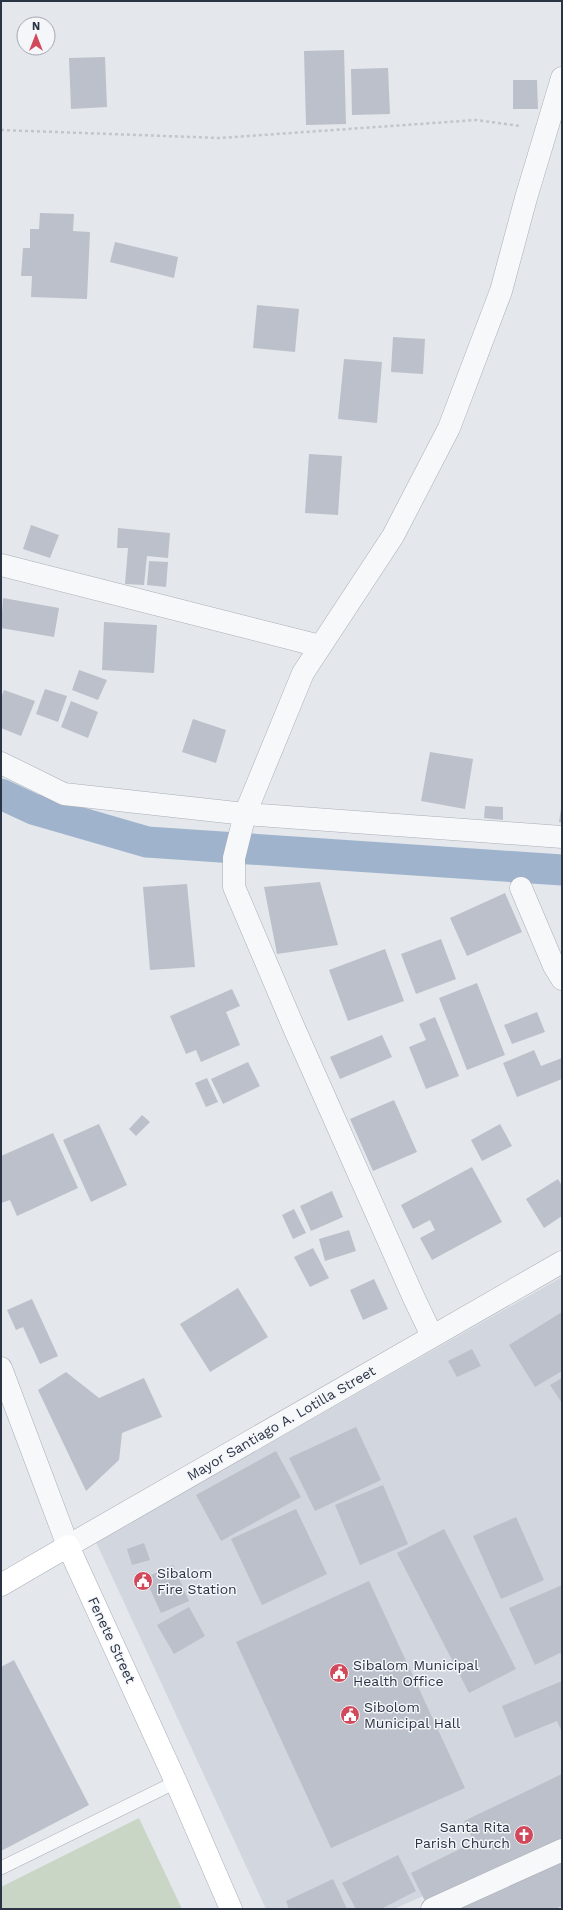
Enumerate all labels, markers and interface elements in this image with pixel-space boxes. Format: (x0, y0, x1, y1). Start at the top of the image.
north arrow (16, 16, 56, 56)
text: N (32, 20, 40, 33)
street label: Mayor Santiago A. Lotilla Street (184, 1362, 378, 1484)
place label: Sibalom Fire Station (157, 1565, 237, 1597)
public building icon: Sibalom Fire Station (132, 1570, 154, 1592)
street label: Fenete Street (85, 1594, 139, 1686)
place label: Sibalom Municipal Health Office (353, 1657, 479, 1689)
public building icon: Sibalom Municipal Health Office (328, 1662, 350, 1684)
place label: Sibolom Municipal Hall (364, 1699, 461, 1731)
public building icon: Sibolom Municipal Hall (339, 1704, 361, 1726)
place label: Santa Rita Parish Church (414, 1819, 510, 1851)
church icon: Santa Rita Parish Church (513, 1824, 535, 1846)

